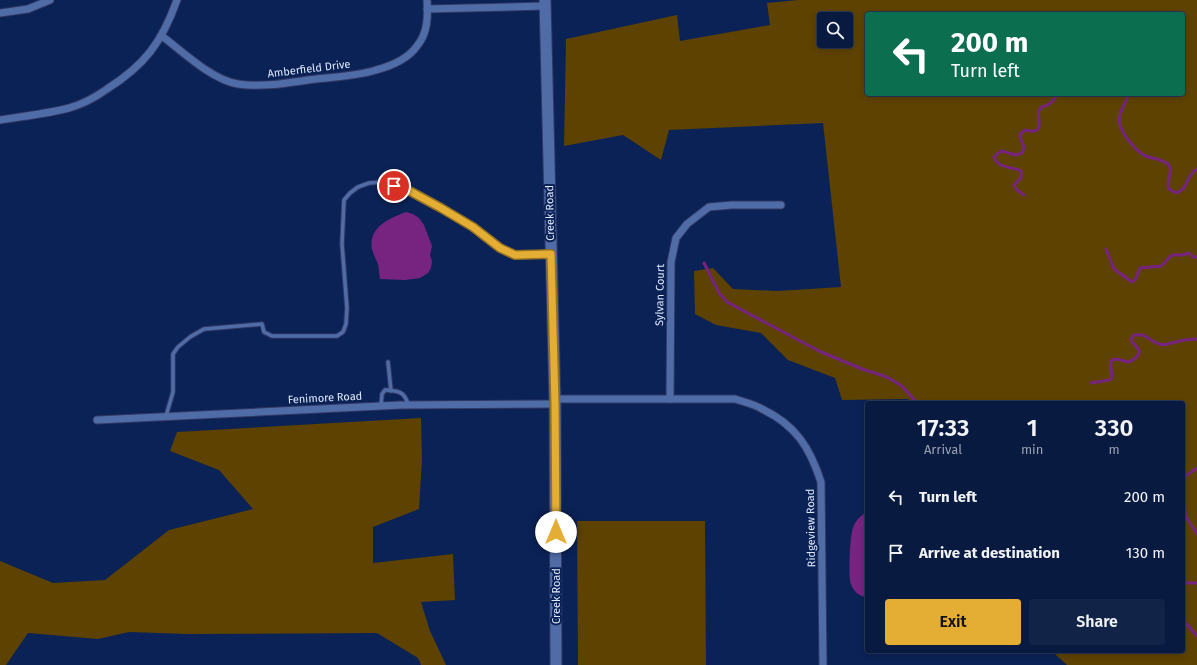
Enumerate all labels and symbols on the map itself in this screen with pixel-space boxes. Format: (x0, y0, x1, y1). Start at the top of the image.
street label: Amberfield Drive (267, 57, 351, 81)
pin (377, 169, 411, 203)
street label: Creek Road (543, 185, 557, 241)
street label: Sylvan Court (653, 264, 667, 326)
street label: Fenimore Road (287, 390, 363, 406)
street label: Ridgeview Road (804, 489, 818, 567)
position arrow (535, 511, 577, 553)
street label: Creek Road (550, 568, 563, 624)

